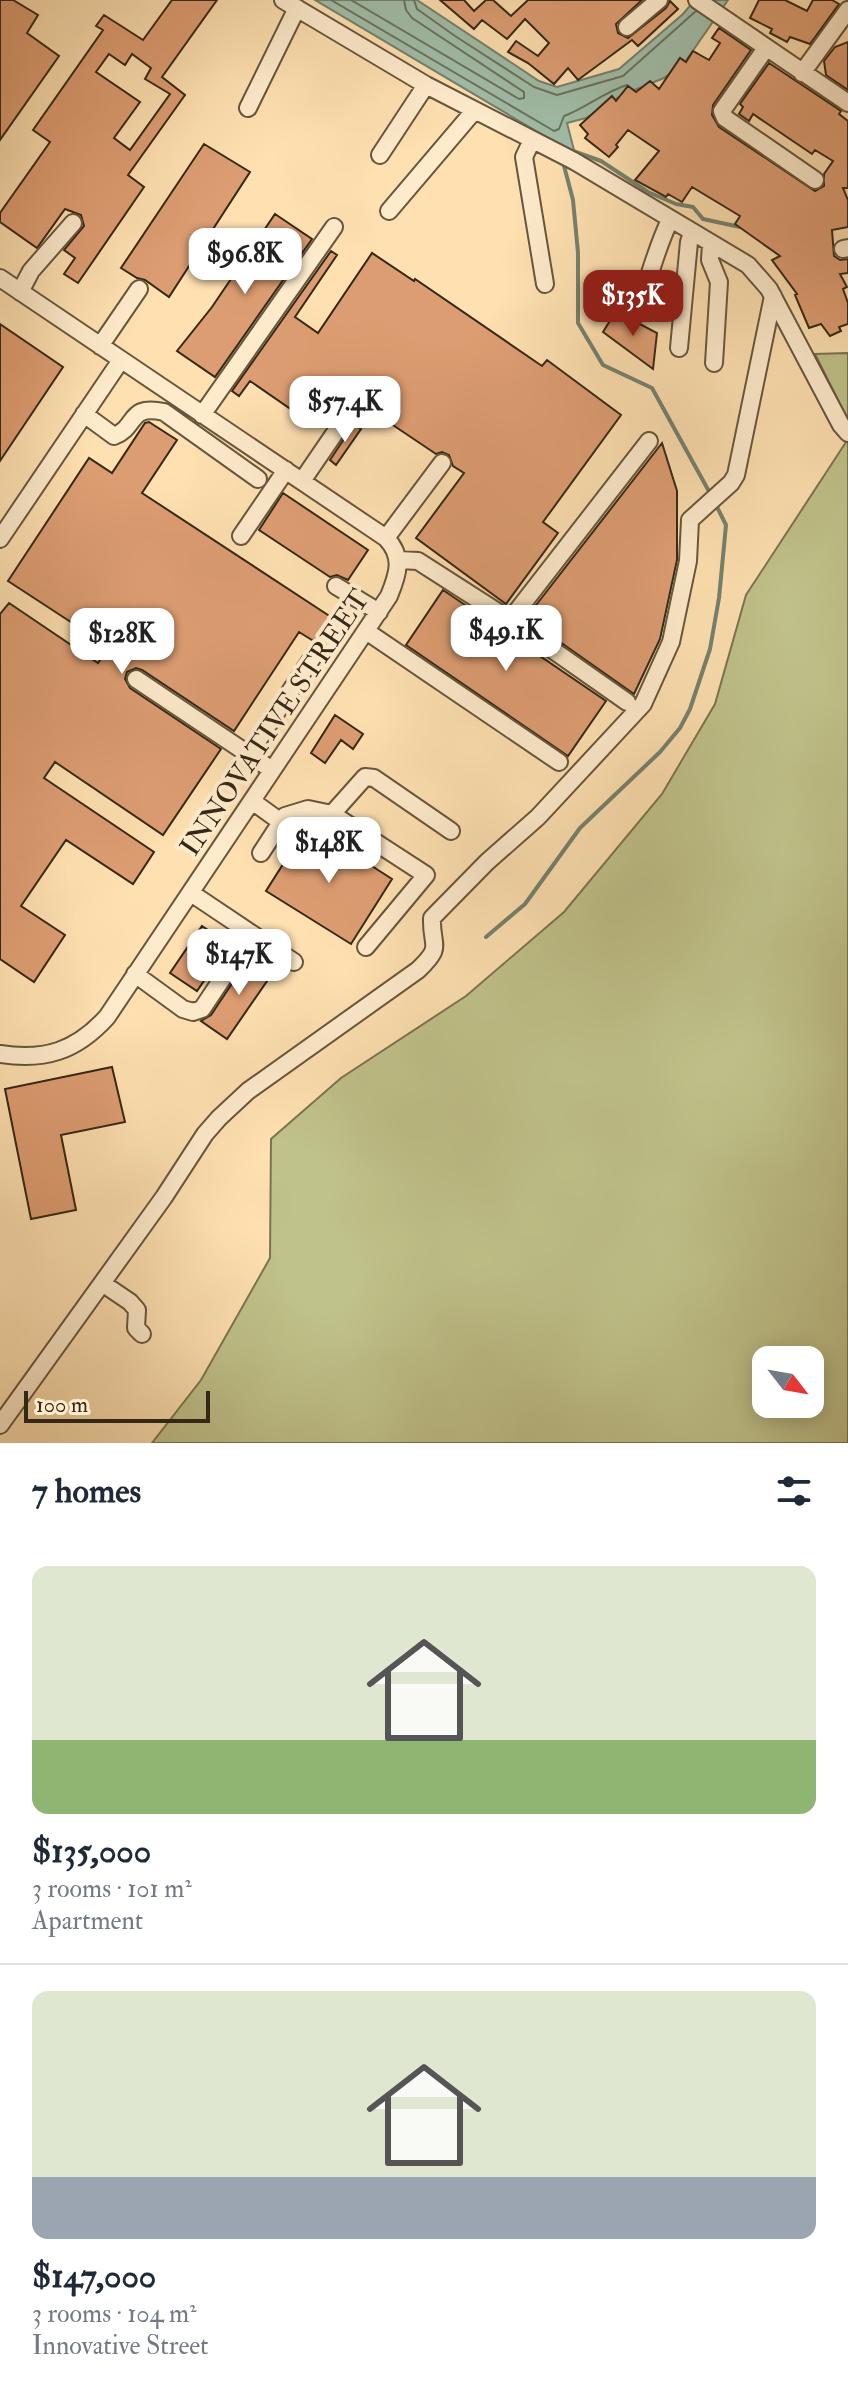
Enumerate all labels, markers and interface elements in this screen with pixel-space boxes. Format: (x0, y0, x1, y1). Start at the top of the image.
pin: $96.8K (180, 228, 310, 296)
text: $96.8K (207, 238, 283, 270)
pin: $135K (577, 270, 689, 338)
text: $135K (601, 280, 665, 312)
pin: $57.4K (280, 376, 410, 444)
text: $57.4K (307, 386, 383, 418)
street label: INNOVATIVE STREET (173, 583, 378, 863)
pin: $49.1K (441, 605, 571, 673)
pin: $128K (66, 608, 178, 676)
text: $49.1K (469, 615, 543, 647)
text: $128K (88, 618, 156, 650)
pin: $148K (273, 817, 385, 885)
text: $148K (295, 827, 363, 859)
pin: $147K (183, 929, 295, 997)
text: $147K (205, 939, 273, 971)
north arrow (752, 1346, 824, 1418)
map controls (752, 1346, 824, 1418)
scale bar (24, 1387, 210, 1423)
text: 100 m (36, 1391, 88, 1419)
icon: filters (772, 1469, 816, 1513)
text: 7 homes (32, 1470, 141, 1513)
icon: home (352, 1618, 496, 1762)
text: $135,000 (32, 1830, 151, 1873)
text: 3 rooms · 101 m² (32, 1873, 192, 1905)
text: Apartment (32, 1905, 143, 1937)
icon: home (352, 2043, 496, 2187)
text: $147,000 (32, 2255, 156, 2298)
text: 3 rooms · 104 m² (32, 2298, 197, 2330)
text: Innovative Street (32, 2330, 209, 2362)

